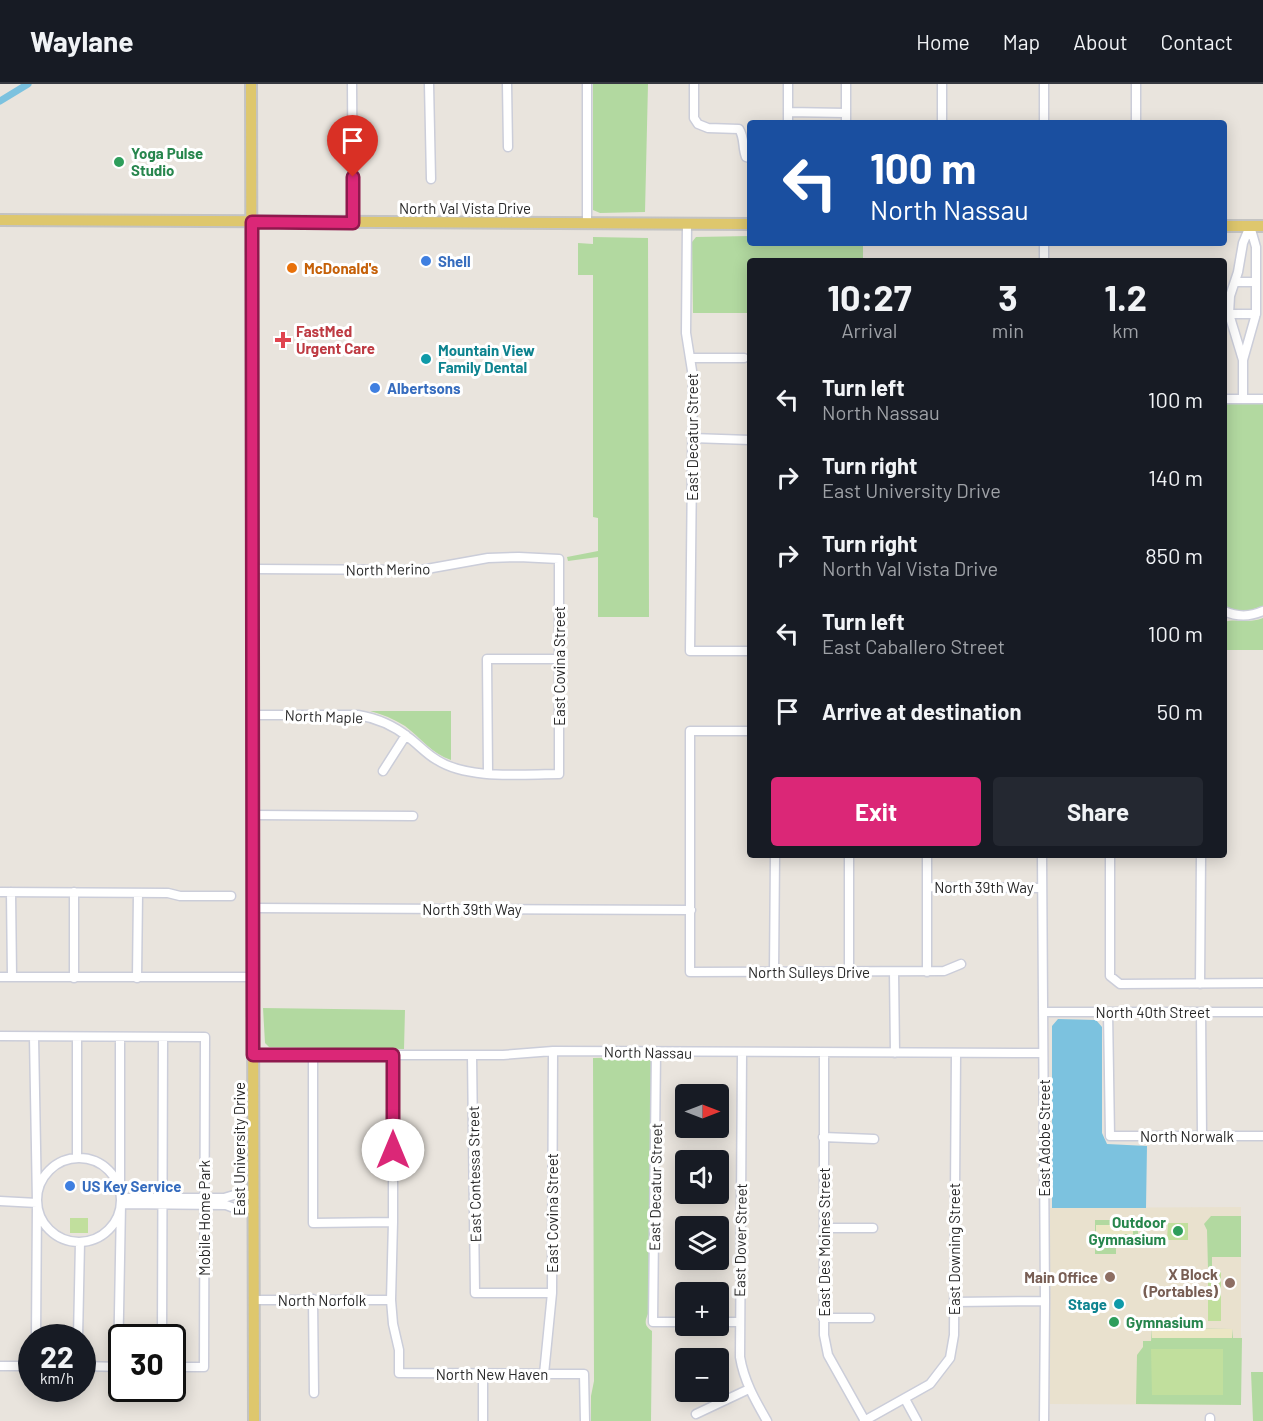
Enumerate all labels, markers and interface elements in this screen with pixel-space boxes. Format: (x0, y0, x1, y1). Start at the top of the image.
text: Waylane (30, 24, 134, 58)
text: Home (916, 29, 970, 54)
text: Map (1003, 29, 1040, 54)
text: About (1073, 29, 1128, 54)
text: Contact (1161, 29, 1233, 54)
pin (327, 115, 378, 177)
icon: arrive (336, 124, 369, 157)
text: 100 m (870, 142, 976, 192)
place label: Yoga Pulse Studio (131, 144, 203, 179)
icon: left (771, 144, 849, 222)
marker: Yoga Pulse Studio (112, 155, 126, 169)
text: North Nassau (870, 193, 1029, 225)
street label: North Val Vista Drive (399, 199, 531, 217)
place label: Shell (438, 252, 471, 270)
marker: Shell (419, 254, 433, 268)
place label: McDonald's (304, 259, 379, 277)
marker: McDonald's (285, 261, 299, 275)
text: 10:27 (827, 275, 912, 318)
text: 3 (998, 275, 1018, 318)
text: 1.2 (1104, 275, 1147, 318)
text: Arrival (841, 318, 897, 342)
text: min (992, 318, 1024, 342)
text: km (1112, 318, 1139, 342)
place label: FastMed Urgent Care (296, 322, 375, 357)
marker: FastMed Urgent Care (274, 331, 292, 349)
place label: Mountain View Family Dental (438, 341, 535, 376)
marker: Mountain View Family Dental (419, 352, 433, 366)
street label: East Decatur Street (683, 373, 701, 501)
text: Turn left (822, 374, 905, 400)
place label: Albertsons (387, 379, 461, 397)
marker: Albertsons (368, 381, 382, 395)
icon: left (771, 383, 804, 416)
text: 100 m (1148, 386, 1203, 412)
text: North Nassau (822, 400, 940, 424)
text: Turn right (822, 452, 917, 478)
icon: right (771, 461, 804, 494)
text: 140 m (1148, 464, 1203, 490)
text: East University Drive (822, 478, 1001, 502)
text: Turn right (822, 530, 917, 556)
icon: right (771, 539, 804, 572)
text: 850 m (1145, 542, 1203, 568)
text: North Val Vista Drive (822, 556, 998, 580)
street label: North Merino (345, 559, 431, 579)
street label: East Covina Street (550, 606, 568, 726)
text: Turn left (822, 608, 905, 634)
icon: left (771, 617, 804, 650)
text: 100 m (1148, 620, 1203, 646)
text: East Caballero Street (822, 634, 1005, 658)
icon: arrive (771, 695, 804, 728)
text: Arrive at destination (822, 698, 1021, 724)
text: 50 m (1157, 698, 1203, 724)
street label: North Maple (284, 706, 364, 726)
button: Exit (771, 777, 981, 846)
button: Share (993, 777, 1203, 846)
street label: North 39th Way (934, 878, 1034, 896)
street label: North 39th Way (422, 900, 522, 918)
street label: North Sulleys Drive (748, 963, 870, 981)
street label: North 40th Street (1096, 1003, 1210, 1021)
street label: North Nassau (604, 1042, 692, 1062)
street label: East Adobe Street (1035, 1079, 1053, 1197)
street label: East University Drive (230, 1082, 248, 1216)
north arrow (675, 1084, 729, 1138)
map controls (675, 1084, 729, 1402)
street label: East Contessa Street (464, 1106, 484, 1242)
position arrow (361, 1118, 425, 1182)
street label: East Decatur Street (645, 1123, 665, 1251)
street label: North Norwalk (1140, 1127, 1234, 1145)
button: sound (675, 1150, 729, 1204)
street label: East Covina Street (543, 1153, 561, 1273)
street label: Mobile Home Park (195, 1159, 213, 1276)
street label: East Des Moines Street (815, 1167, 833, 1317)
place label: US Key Service (82, 1177, 181, 1195)
marker: US Key Service (63, 1179, 77, 1193)
street label: East Dover Street (730, 1183, 750, 1297)
street label: East Downing Street (945, 1183, 963, 1315)
place label: Outdoor Gymnasium (1089, 1213, 1166, 1248)
button: layers (675, 1216, 729, 1270)
marker: Outdoor Gymnasium (1171, 1224, 1185, 1238)
place label: X Block (Portables) (1142, 1265, 1219, 1300)
place label: Main Office (1024, 1268, 1098, 1286)
marker: Main Office (1103, 1270, 1117, 1284)
marker: X Block (Portables) (1223, 1276, 1237, 1290)
button: + (675, 1282, 729, 1336)
street label: North Norfolk (278, 1291, 367, 1309)
place label: Stage (1068, 1295, 1107, 1313)
marker: Stage (1112, 1297, 1126, 1311)
place label: Gymnasium (1126, 1313, 1203, 1331)
marker: Gymnasium (1107, 1315, 1121, 1329)
speed limit sign: 30 (108, 1324, 186, 1402)
text: 22 (40, 1338, 74, 1374)
button: − (675, 1348, 729, 1402)
street label: North New Haven (436, 1365, 548, 1383)
text: km/h (40, 1369, 74, 1387)

